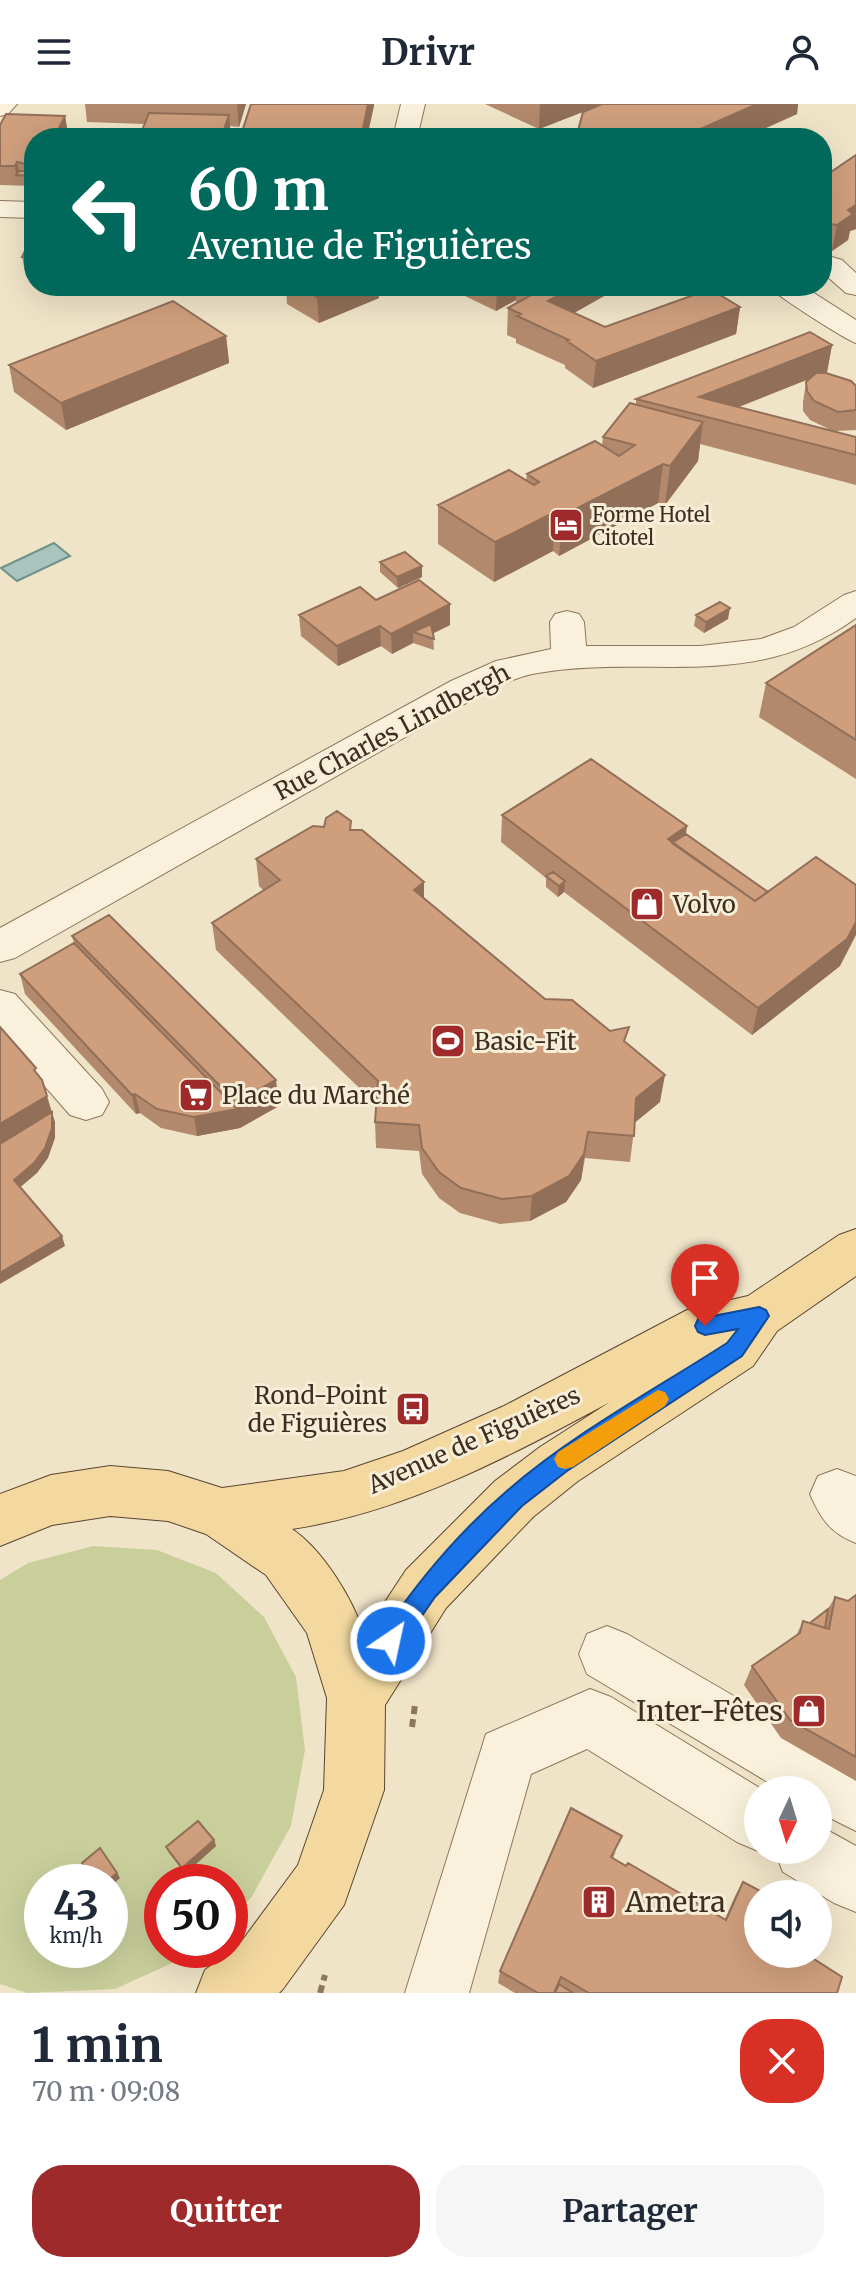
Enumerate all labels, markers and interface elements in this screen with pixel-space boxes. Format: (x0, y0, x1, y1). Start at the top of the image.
icon: menu (32, 30, 76, 74)
text: Drivr (381, 30, 475, 75)
icon: person (780, 30, 824, 74)
text: 60 m (188, 155, 329, 225)
icon: left (56, 160, 160, 264)
text: Avenue de Figuières (188, 224, 532, 269)
place label: Forme Hotel Citotel (592, 502, 711, 550)
hotel icon: Forme Hotel Citotel (547, 506, 585, 544)
street label: Rue Charles Lindbergh (269, 657, 515, 807)
shop icon: Volvo (628, 885, 666, 923)
place label: Volvo (672, 889, 736, 920)
sports icon: Basic-Fit (429, 1022, 467, 1060)
place label: Basic-Fit (474, 1026, 577, 1057)
supermarket icon: Place du Marché (177, 1076, 215, 1114)
place label: Place du Marché (222, 1080, 410, 1111)
pin (671, 1244, 739, 1326)
icon: arrive (683, 1256, 727, 1300)
street label: Avenue de Figuières (362, 1379, 585, 1501)
place label: Rond-Point de Figuières (248, 1380, 388, 1439)
bus stop icon: Rond-Point de Figuières (394, 1390, 432, 1428)
position arrow (349, 1599, 433, 1683)
shop icon: Inter-Fêtes (790, 1692, 828, 1730)
place label: Inter-Fêtes (636, 1693, 783, 1729)
north arrow (744, 1776, 832, 1864)
map controls (744, 1776, 832, 1968)
speed limit sign: 50 (144, 1864, 248, 1968)
button: sound (744, 1880, 832, 1968)
text: 43 (53, 1881, 99, 1931)
building icon: Ametra (580, 1883, 618, 1921)
place label: Ametra (624, 1884, 726, 1920)
text: km/h (50, 1923, 102, 1948)
text: 1 min (32, 2015, 163, 2075)
button: close (740, 2019, 824, 2103)
text: 70 m · 09:08 (32, 2075, 180, 2108)
button: Quitter (32, 2165, 420, 2257)
button: Partager (436, 2165, 824, 2257)

